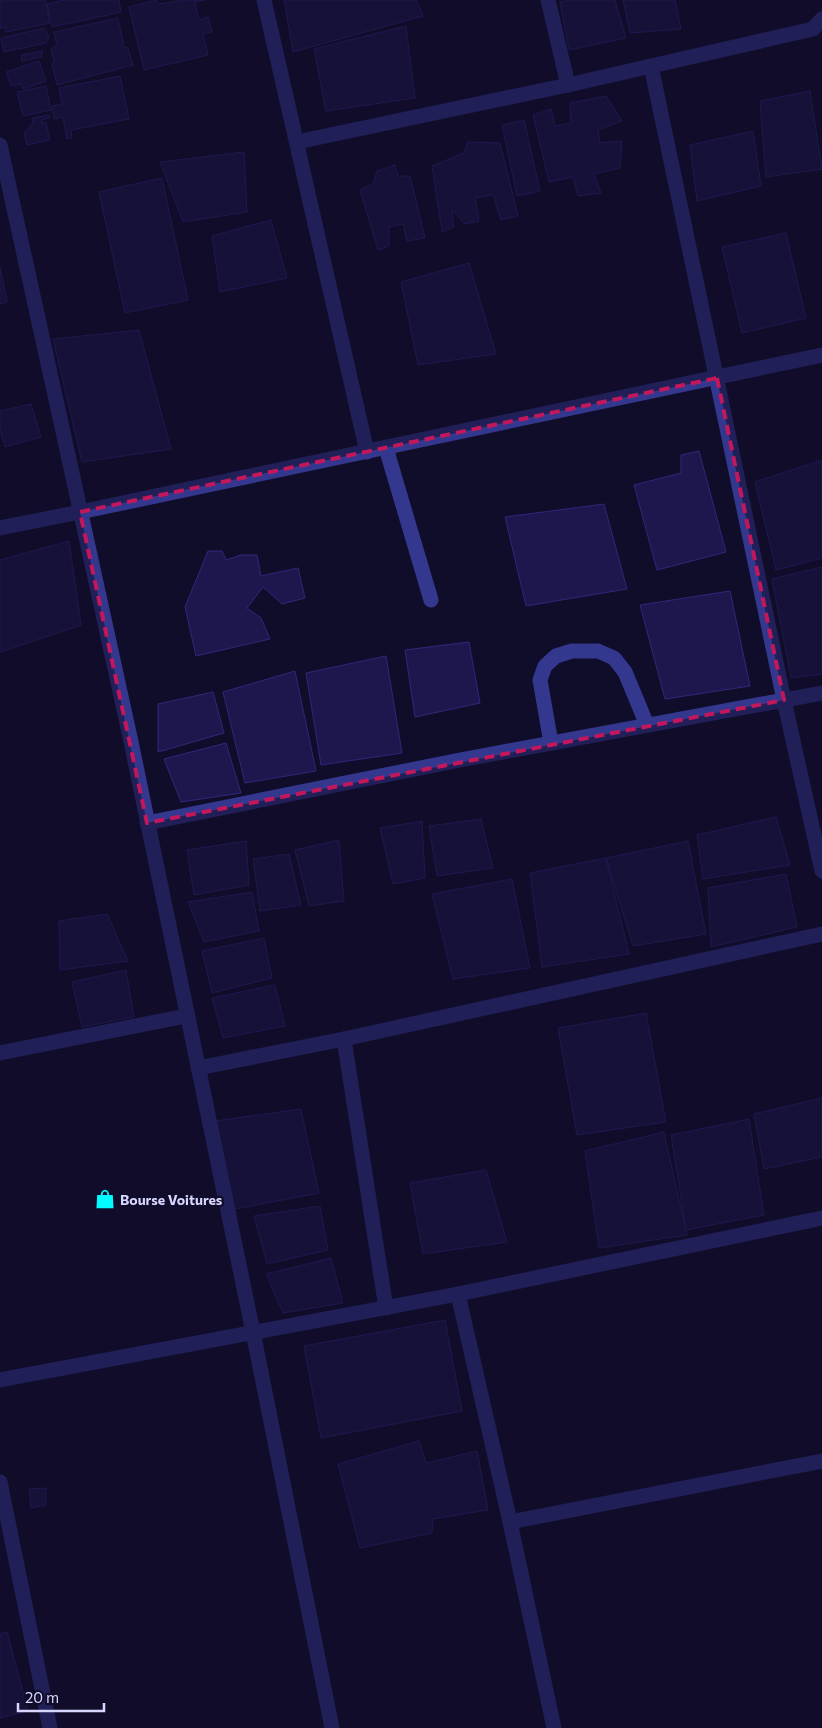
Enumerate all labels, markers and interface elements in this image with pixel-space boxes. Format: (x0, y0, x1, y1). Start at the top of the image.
shop icon: Bourse Voitures (94, 1188, 116, 1210)
place label: Bourse Voitures (120, 1191, 223, 1208)
scale bar (18, 1680, 104, 1712)
text: 20 m (25, 1688, 59, 1706)

